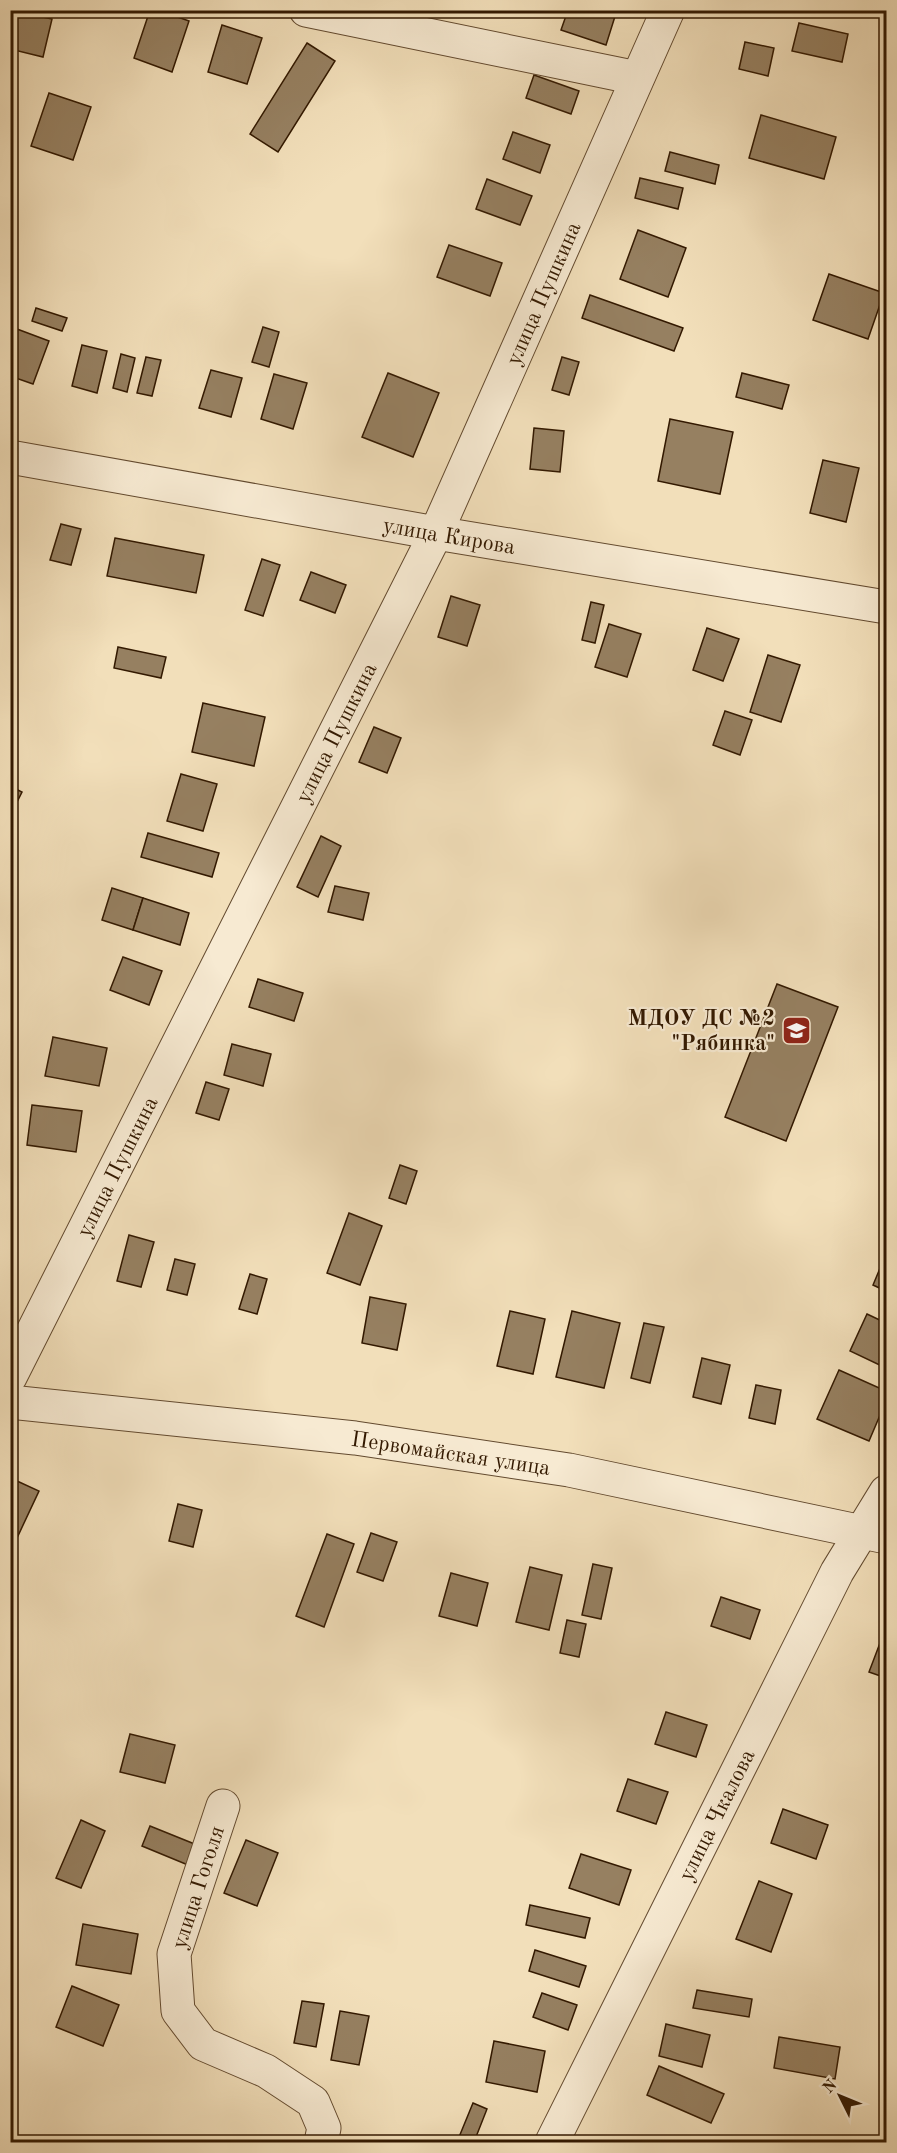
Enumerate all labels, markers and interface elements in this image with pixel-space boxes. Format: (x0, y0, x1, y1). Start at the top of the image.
street label: улица Пушкина (503, 219, 586, 369)
street label: улица Кирова (381, 515, 517, 559)
street label: улица Пушкина (293, 660, 382, 807)
place label: МДОУ ДС №2 "Рябинка" (628, 1008, 775, 1055)
school or university icon: МДОУ ДС №2 "Рябинка" (780, 1014, 812, 1046)
street label: улица Пушкина (74, 1093, 163, 1241)
street label: Первомайская улица (350, 1429, 552, 1480)
street label: улица Чкалова (675, 1746, 760, 1885)
street label: улица Гоголя (169, 1823, 229, 1952)
north arrow (810, 2066, 870, 2126)
text: N (820, 2077, 841, 2097)

